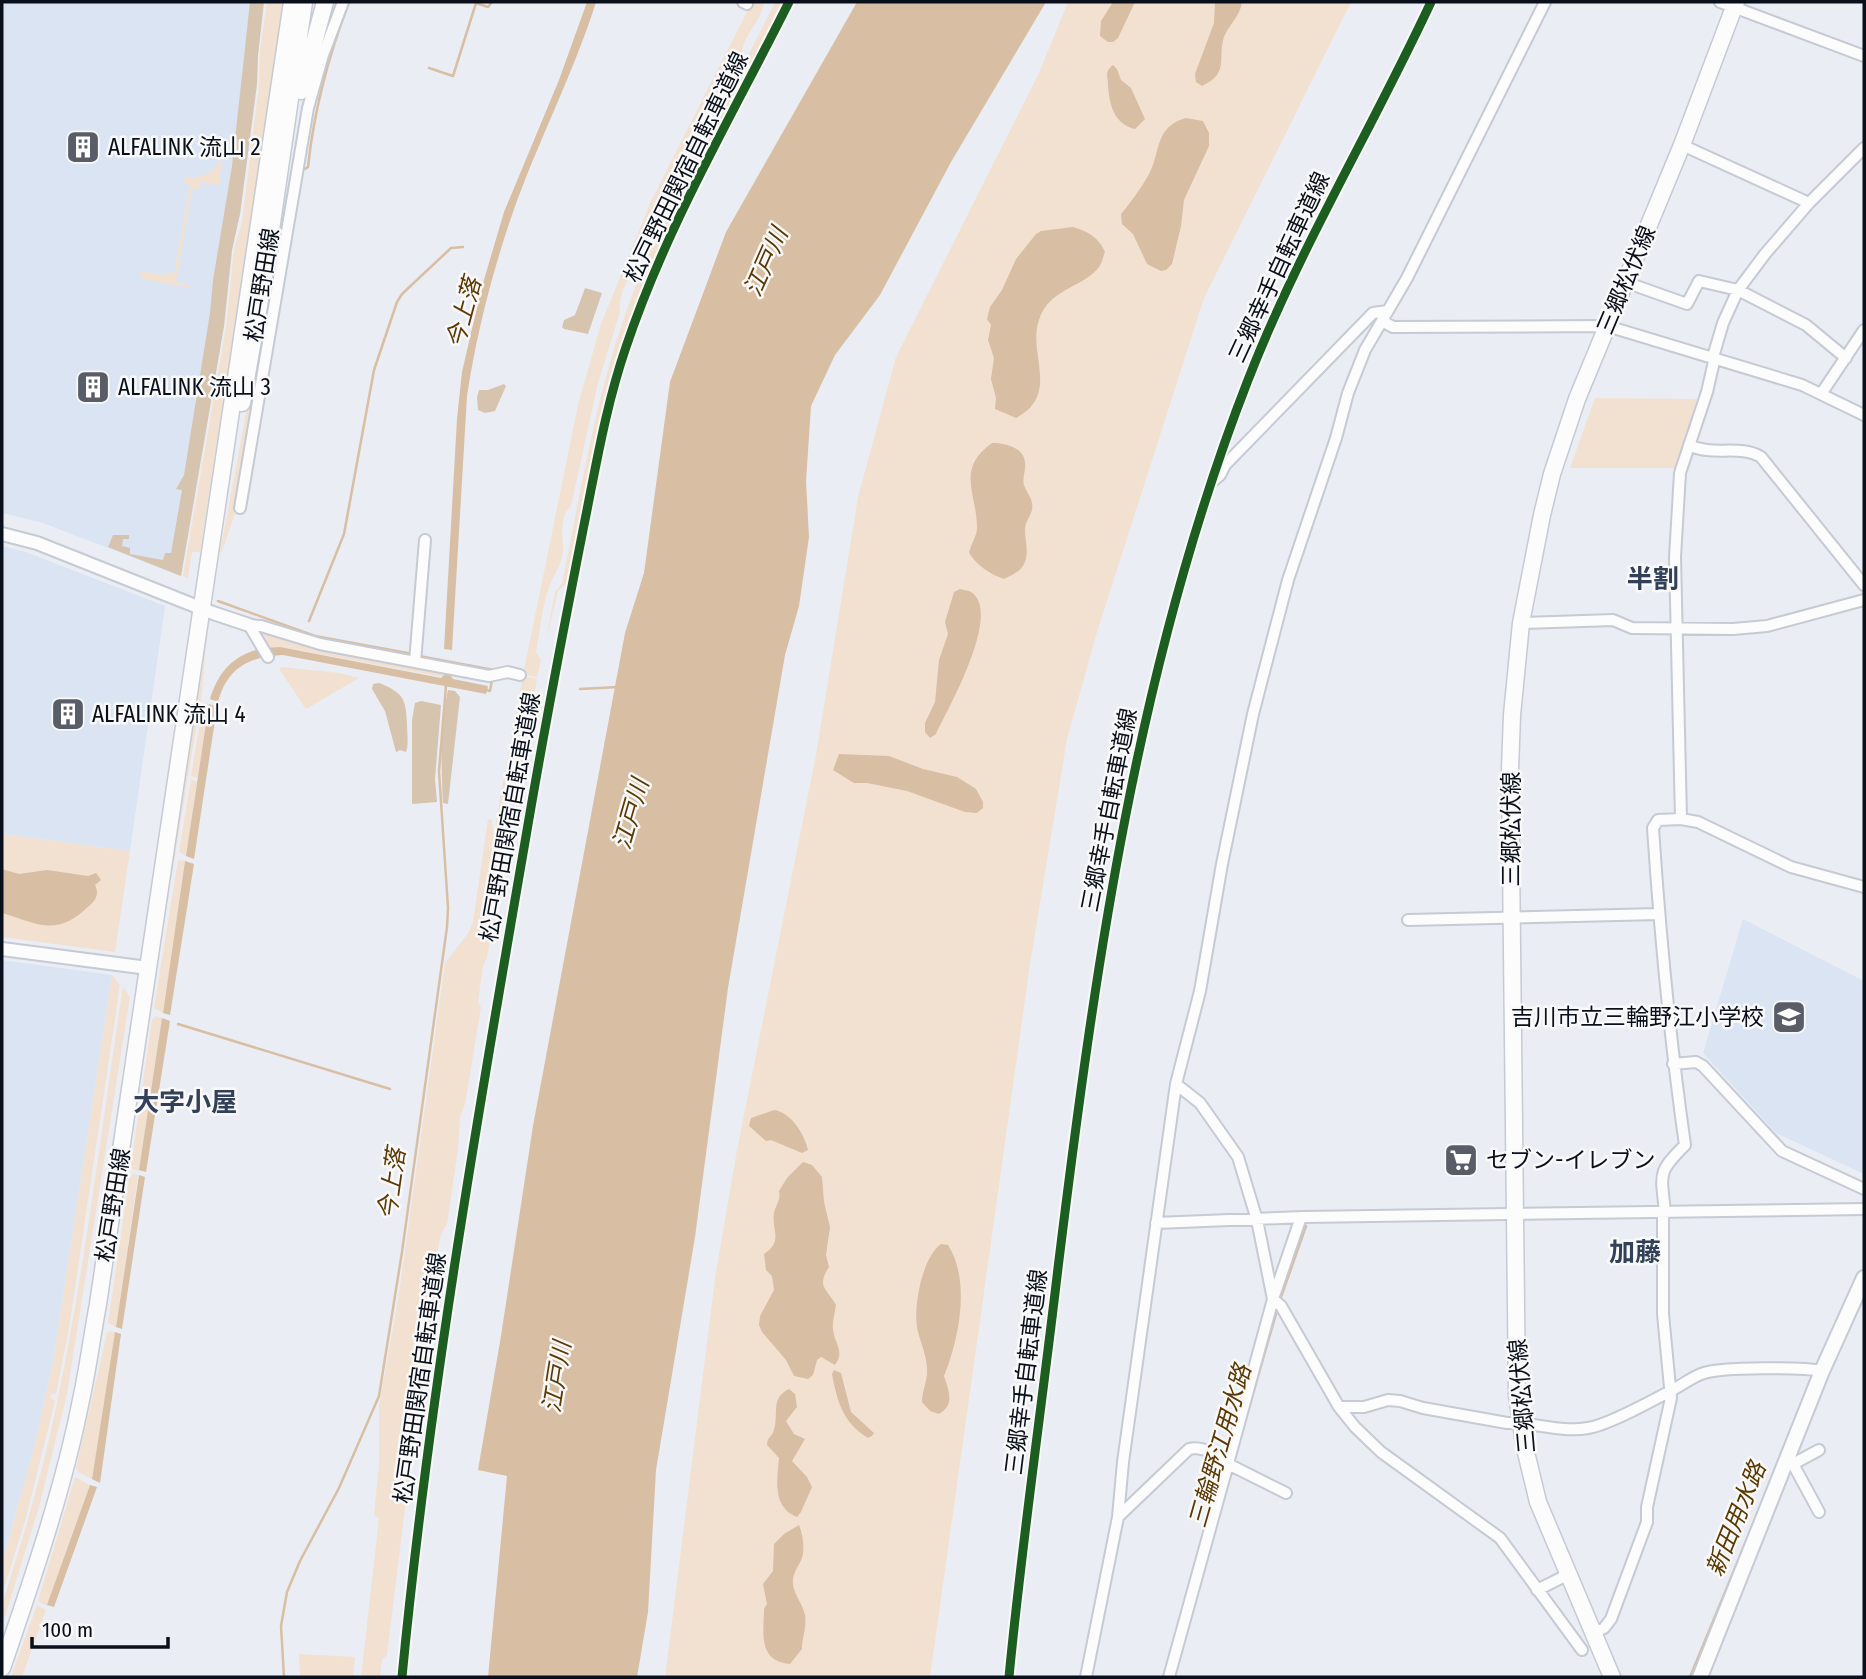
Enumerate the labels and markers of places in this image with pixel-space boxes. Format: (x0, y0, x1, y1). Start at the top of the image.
building icon: ALFALINK 流山 2 (64, 128, 102, 166)
place label: ALFALINK 流山 2 (108, 133, 261, 161)
building icon: ALFALINK 流山 3 (74, 368, 112, 406)
place label: ALFALINK 流山 3 (118, 373, 271, 401)
building icon: ALFALINK 流山 4 (49, 695, 87, 733)
place label: ALFALINK 流山 4 (92, 700, 246, 728)
school or university icon: 吉川市立三輪野江小学校 (1770, 998, 1808, 1036)
place label: 吉川市立三輪野江小学校 (1511, 1003, 1764, 1031)
supermarket icon: セブン-イレブン (1442, 1141, 1480, 1179)
place label: セブン-イレブン (1486, 1146, 1656, 1174)

